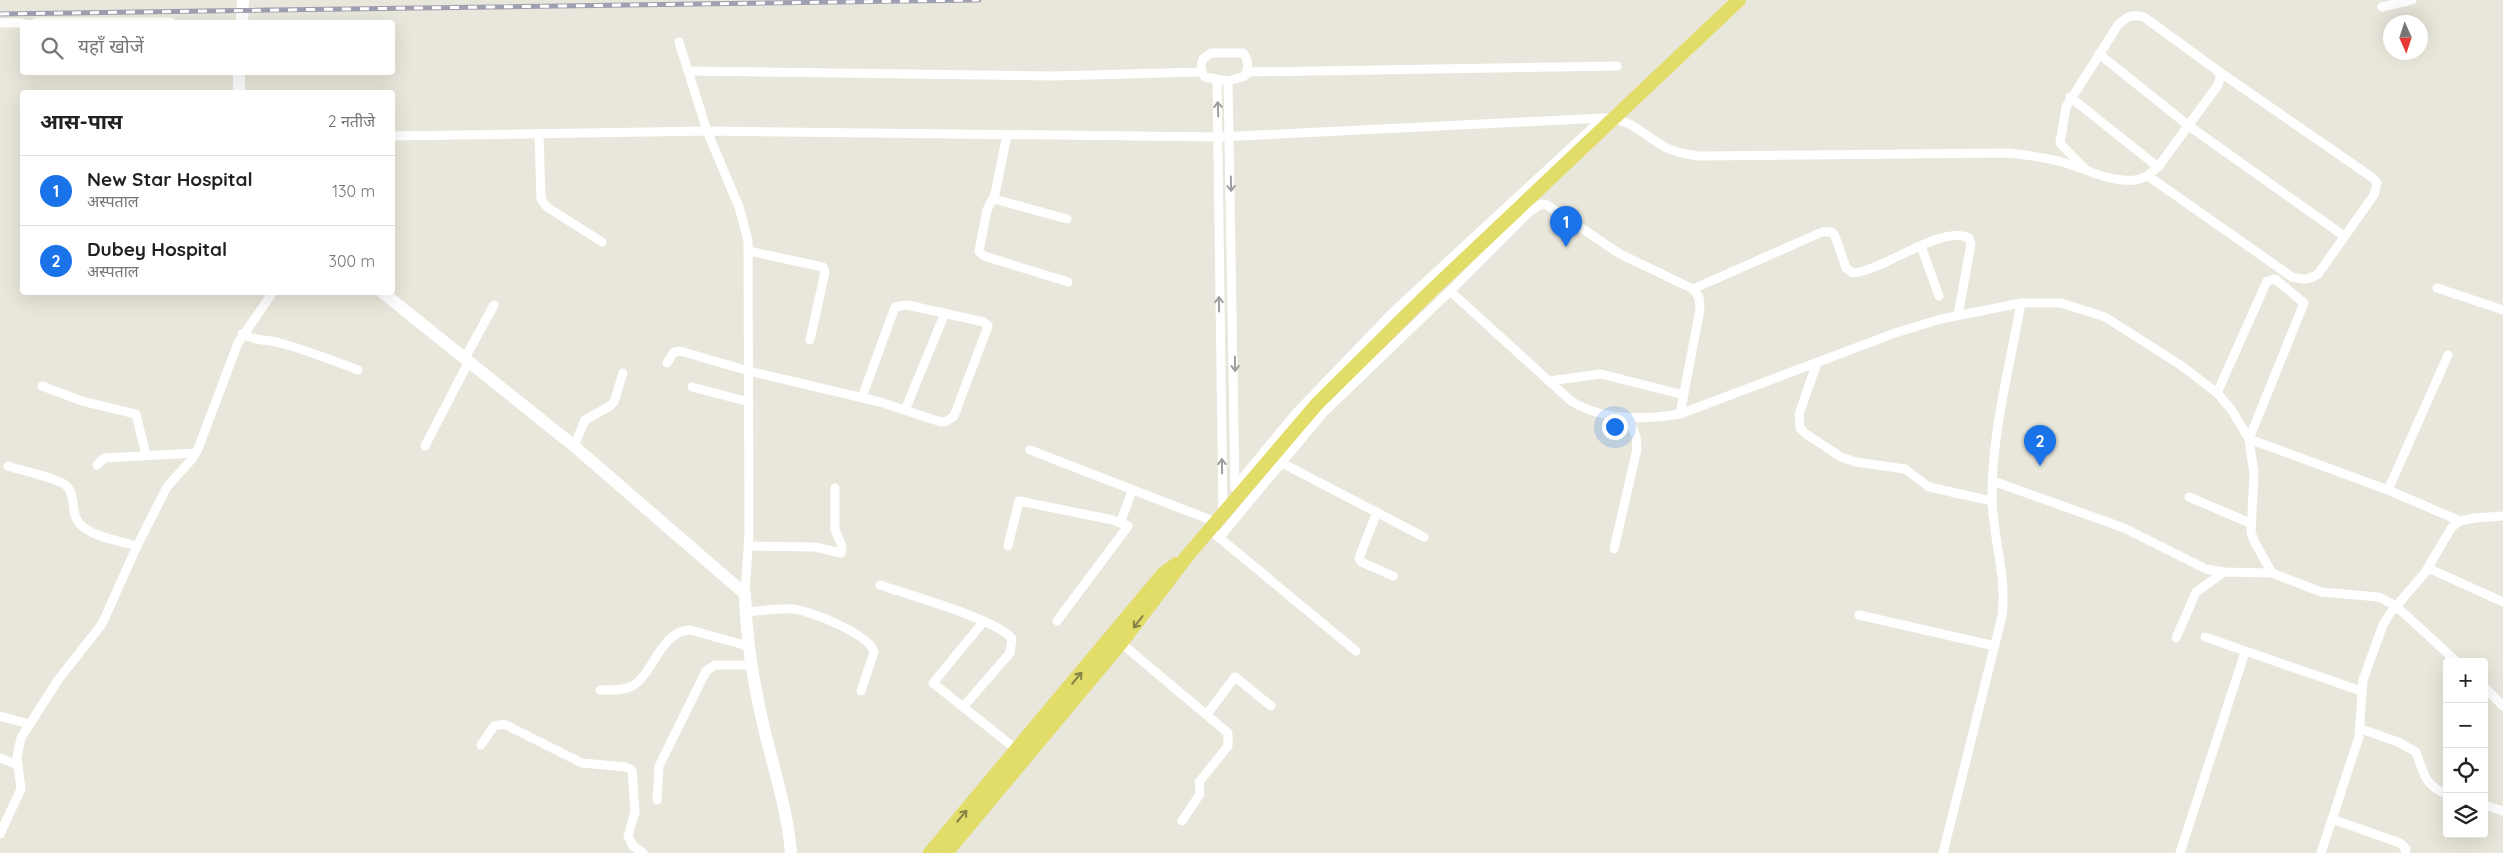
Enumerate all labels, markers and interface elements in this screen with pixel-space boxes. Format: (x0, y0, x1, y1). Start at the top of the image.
north arrow (2383, 15, 2428, 60)
search box (20, 20, 395, 75)
icon: search (38, 34, 66, 62)
text: यहाँ खोजें (78, 34, 144, 58)
one-way arrow (1213, 101, 1223, 117)
text: आस-पास (40, 108, 122, 134)
text: 2 नतीजे (328, 111, 375, 131)
text: New Star Hospital (87, 167, 253, 191)
one-way arrow (1226, 176, 1235, 192)
text: 1 (53, 181, 59, 201)
text: 130 m (332, 181, 375, 201)
text: अस्पताल (87, 191, 139, 211)
pin: 1 (1550, 206, 1582, 247)
text: Dubey Hospital (87, 237, 227, 261)
text: 2 (51, 251, 61, 271)
text: 300 m (329, 251, 375, 271)
text: अस्पताल (87, 261, 139, 281)
one-way arrow (1214, 296, 1224, 312)
one-way arrow (1230, 356, 1239, 372)
your location (1602, 414, 1628, 440)
pin: 2 (2024, 425, 2056, 466)
one-way arrow (1217, 458, 1226, 474)
one-way arrow (1132, 615, 1143, 628)
map controls (2443, 658, 2488, 838)
button: + (2443, 658, 2488, 703)
one-way arrow (1072, 671, 1083, 684)
button: − (2443, 703, 2488, 748)
button: locate (2443, 748, 2488, 793)
button: layers (2443, 793, 2488, 838)
one-way arrow (956, 809, 967, 822)

